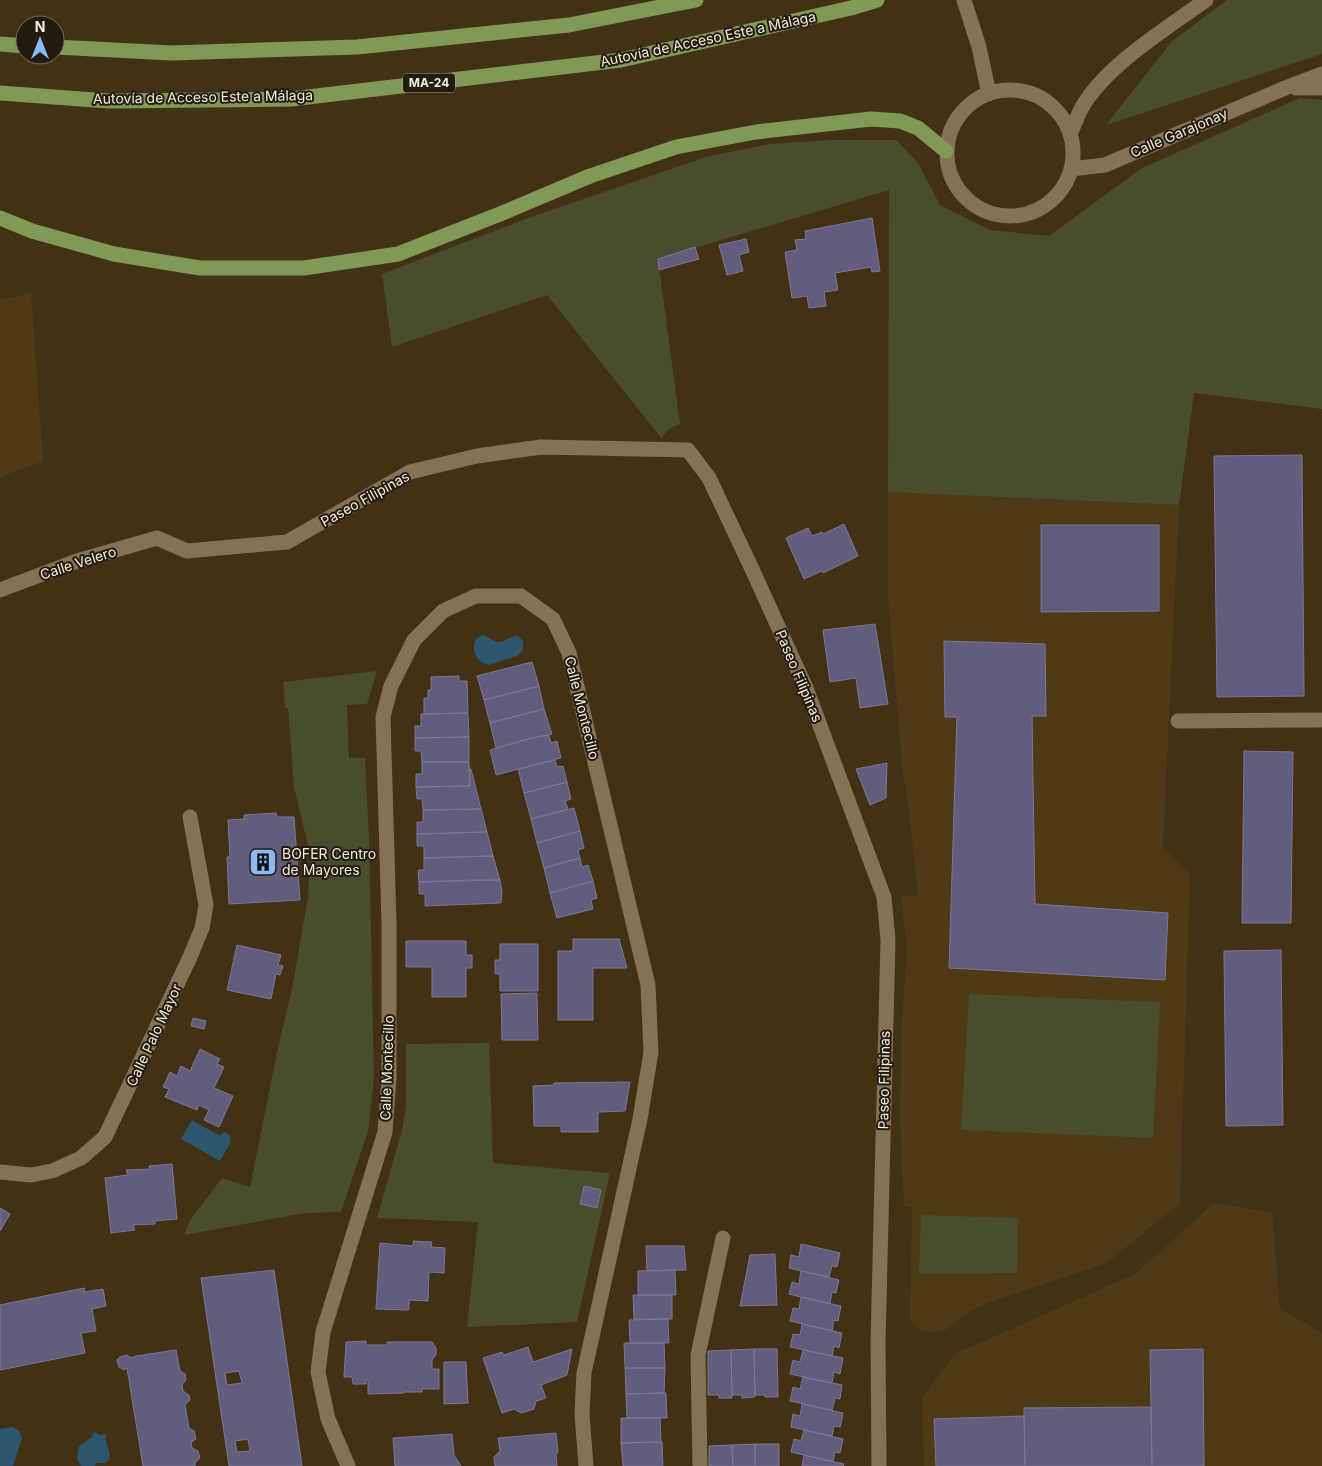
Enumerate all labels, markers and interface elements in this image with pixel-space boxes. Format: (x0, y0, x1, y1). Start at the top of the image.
street label: Autovía de Acceso Este a Málaga (598, 7, 817, 70)
north arrow (15, 15, 65, 65)
text: N (35, 18, 45, 35)
road number: MA-24 (403, 74, 455, 92)
street label: Autovía de Acceso Este a Málaga (93, 86, 313, 107)
street label: Calle Garajonay (1128, 104, 1230, 161)
street label: Paseo Filipinas (318, 467, 412, 530)
street label: Calle Velero (38, 542, 118, 583)
street label: Paseo Filipinas (772, 627, 827, 725)
street label: Calle Montecillo (561, 655, 603, 761)
place label: BOFER Centro de Mayores (282, 845, 376, 878)
building icon: BOFER Centro de Mayores (248, 847, 278, 877)
street label: Calle Palo Mayor (122, 981, 185, 1089)
street label: Calle Montecillo (376, 1015, 397, 1121)
street label: Paseo Filipinas (874, 1031, 893, 1129)

